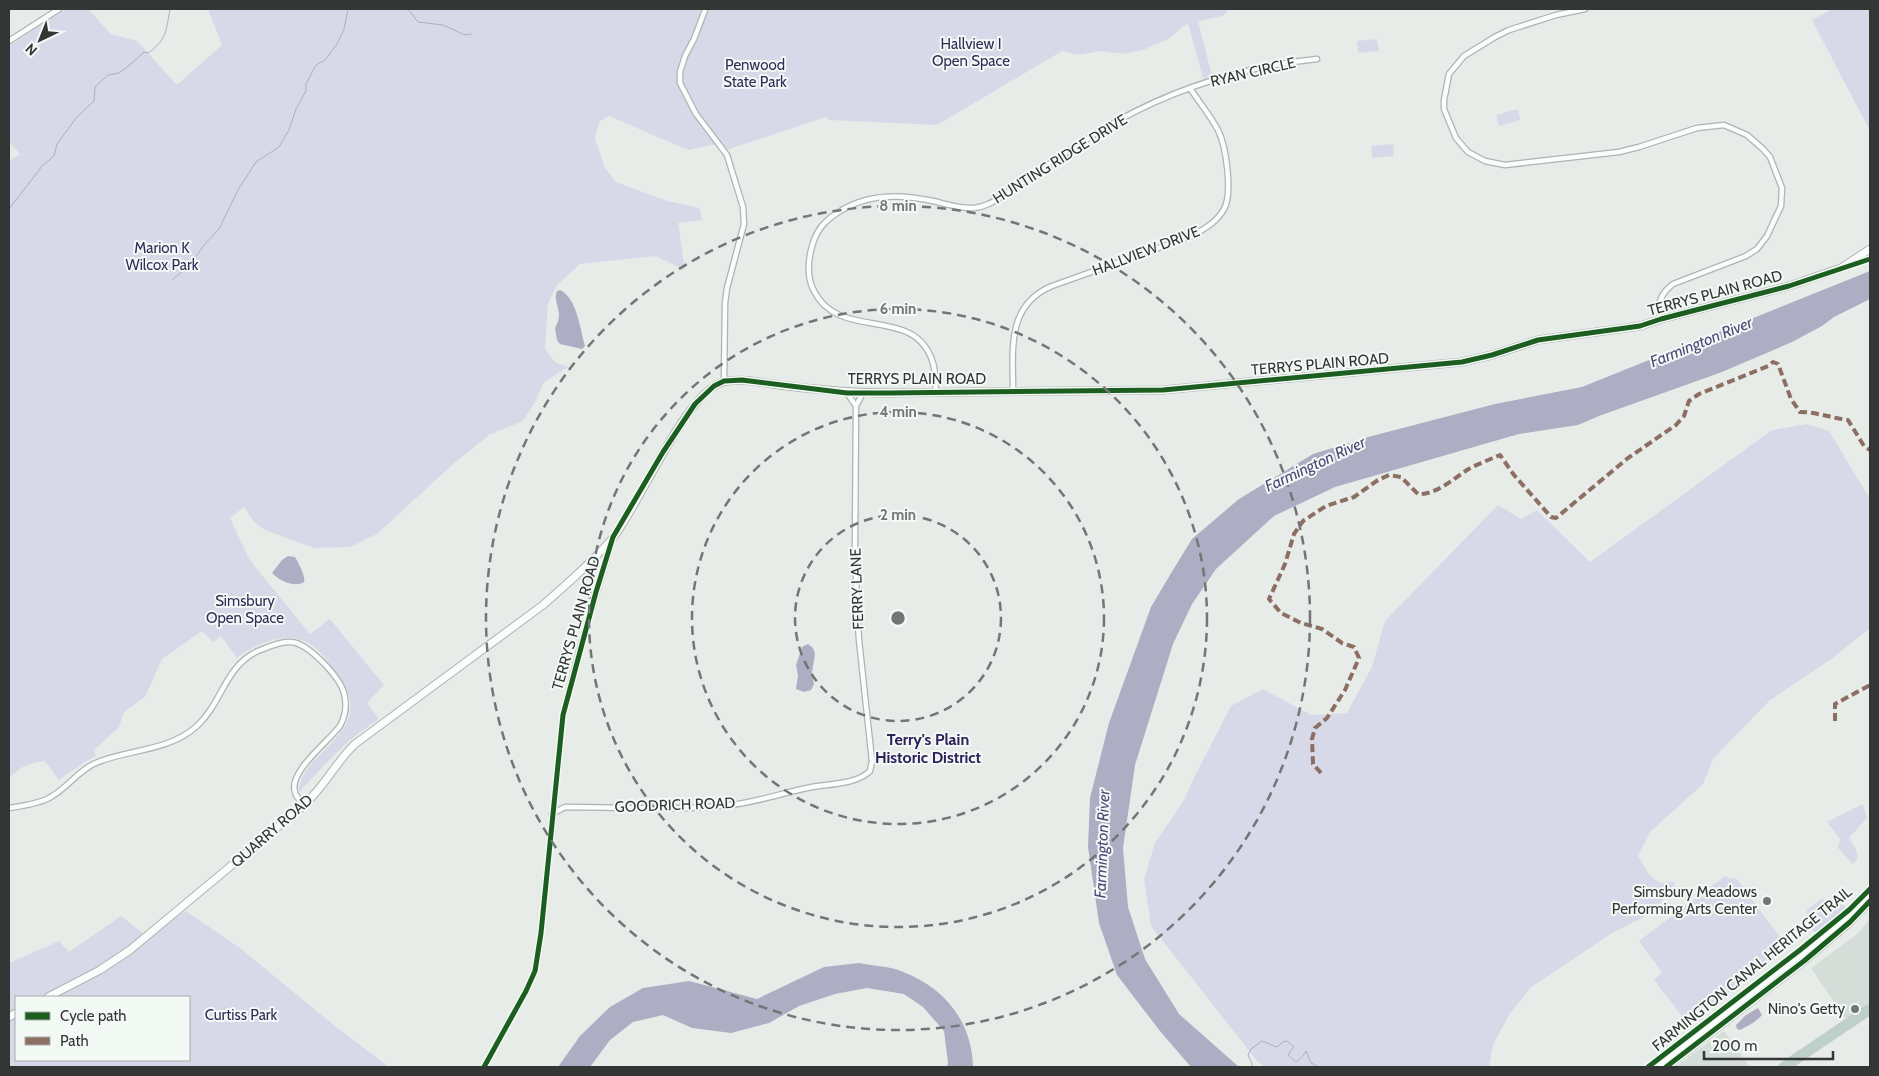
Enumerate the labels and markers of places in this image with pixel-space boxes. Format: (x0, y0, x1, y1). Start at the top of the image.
centre of rings (889, 609, 907, 627)
place label: Simsbury Meadows Performing Arts Center (1612, 883, 1757, 918)
marker: Simsbury Meadows Performing Arts Center (1761, 895, 1773, 907)
place label: Nino's Getty (1768, 1000, 1845, 1018)
marker: Nino's Getty (1849, 1003, 1861, 1015)

